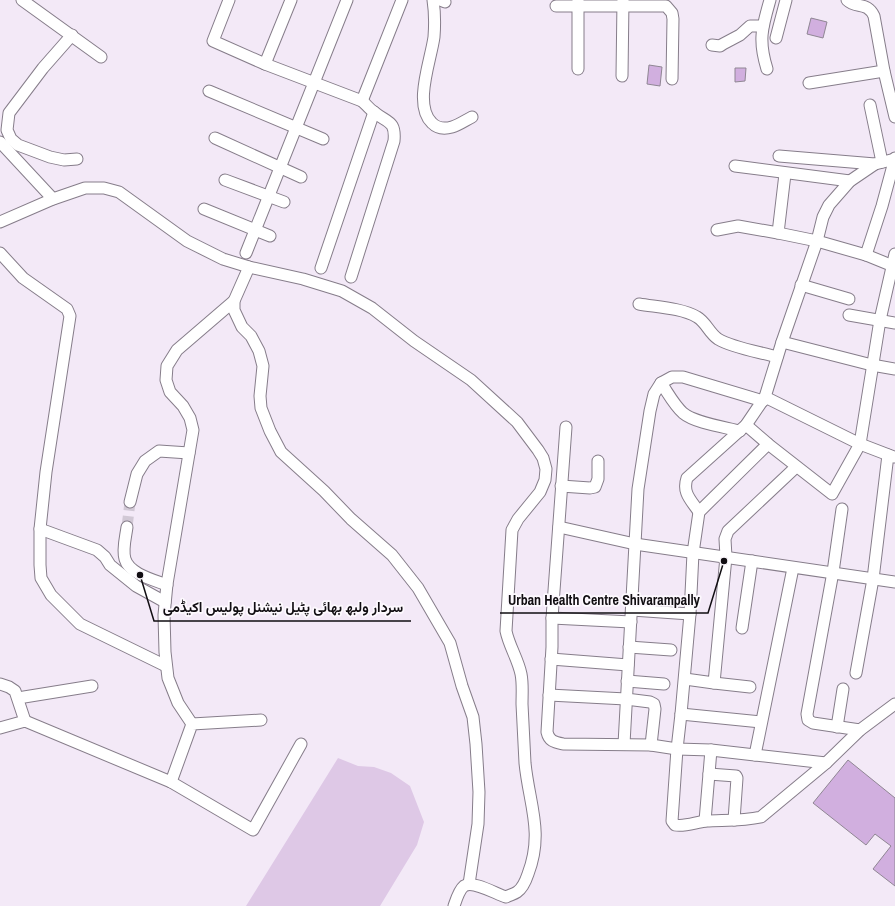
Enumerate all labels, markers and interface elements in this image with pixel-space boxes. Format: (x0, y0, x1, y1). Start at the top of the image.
callout: Urban Health Centre Shivarampally (500, 587, 708, 613)
text: Urban Health Centre Shivarampally (508, 591, 701, 609)
callout: سردار ولبھ بھائی پٹیل نیشنل پولیس اکیڈمی (154, 595, 411, 621)
text: سردار ولبھ بھائی پٹیل نیشنل پولیس اکیڈمی (163, 598, 403, 617)

